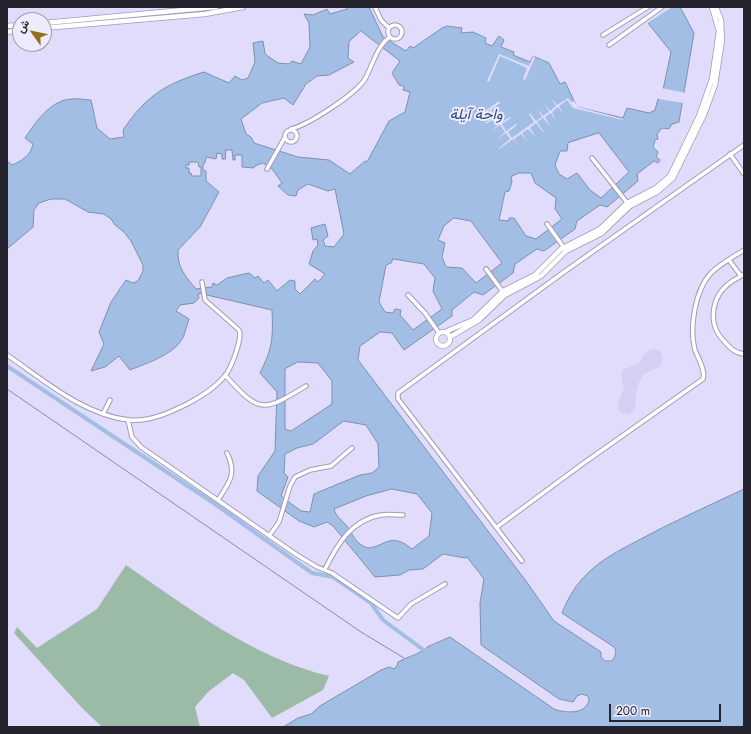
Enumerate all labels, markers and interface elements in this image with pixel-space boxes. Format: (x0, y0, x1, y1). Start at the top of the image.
north arrow (12, 12, 52, 52)
text: ش (12, 16, 33, 36)
water label: واحة آيلة (449, 106, 503, 124)
scale bar (611, 696, 723, 722)
text: 200 m (616, 702, 650, 720)

